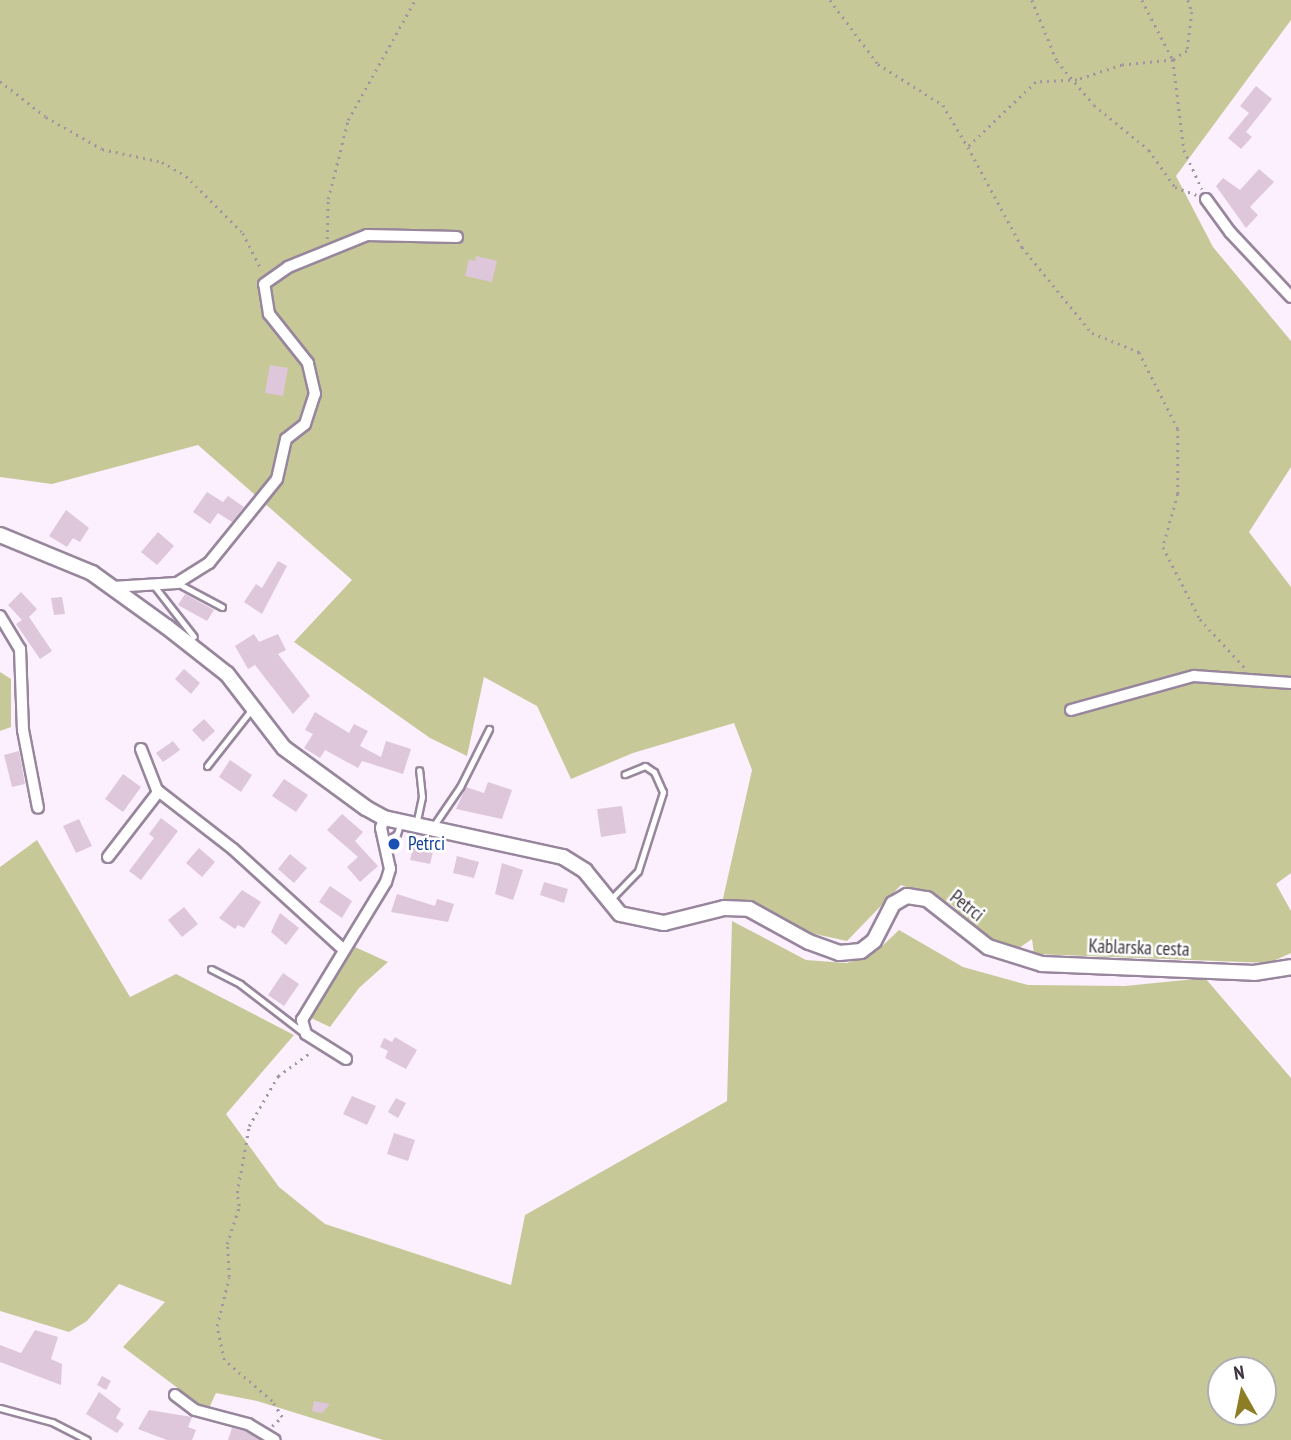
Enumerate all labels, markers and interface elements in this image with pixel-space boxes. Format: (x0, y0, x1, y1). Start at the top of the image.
place label: Petrci (408, 833, 445, 855)
marker: Petrci (386, 836, 402, 852)
street label: Petrci (945, 886, 989, 926)
street label: Kablarska cesta (1088, 935, 1190, 961)
north arrow (1207, 1356, 1277, 1426)
text: N (1232, 1360, 1246, 1385)

